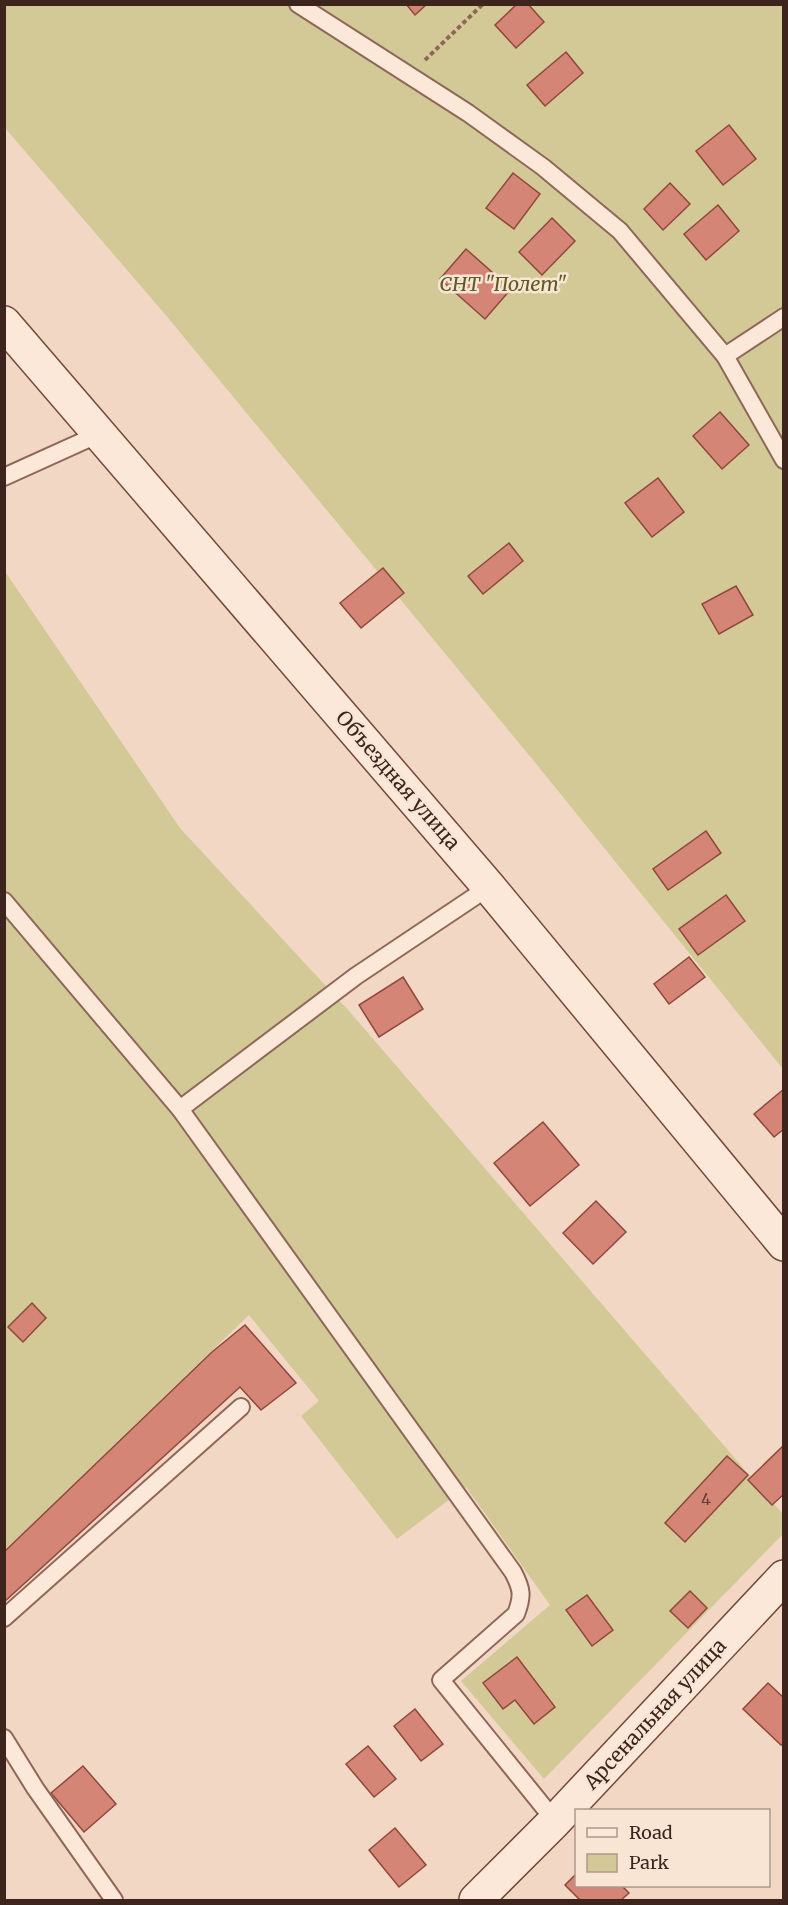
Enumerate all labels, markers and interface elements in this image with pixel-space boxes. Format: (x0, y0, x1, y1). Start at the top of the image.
park label: СНТ "Полет" (439, 271, 567, 296)
street label: Объездная улица (331, 705, 466, 855)
house number: 4 (701, 1489, 711, 1509)
street label: Арсенальная улица (578, 1633, 731, 1795)
legend (575, 1809, 770, 1887)
text: Road (629, 1821, 673, 1844)
text: Park (629, 1851, 670, 1874)

